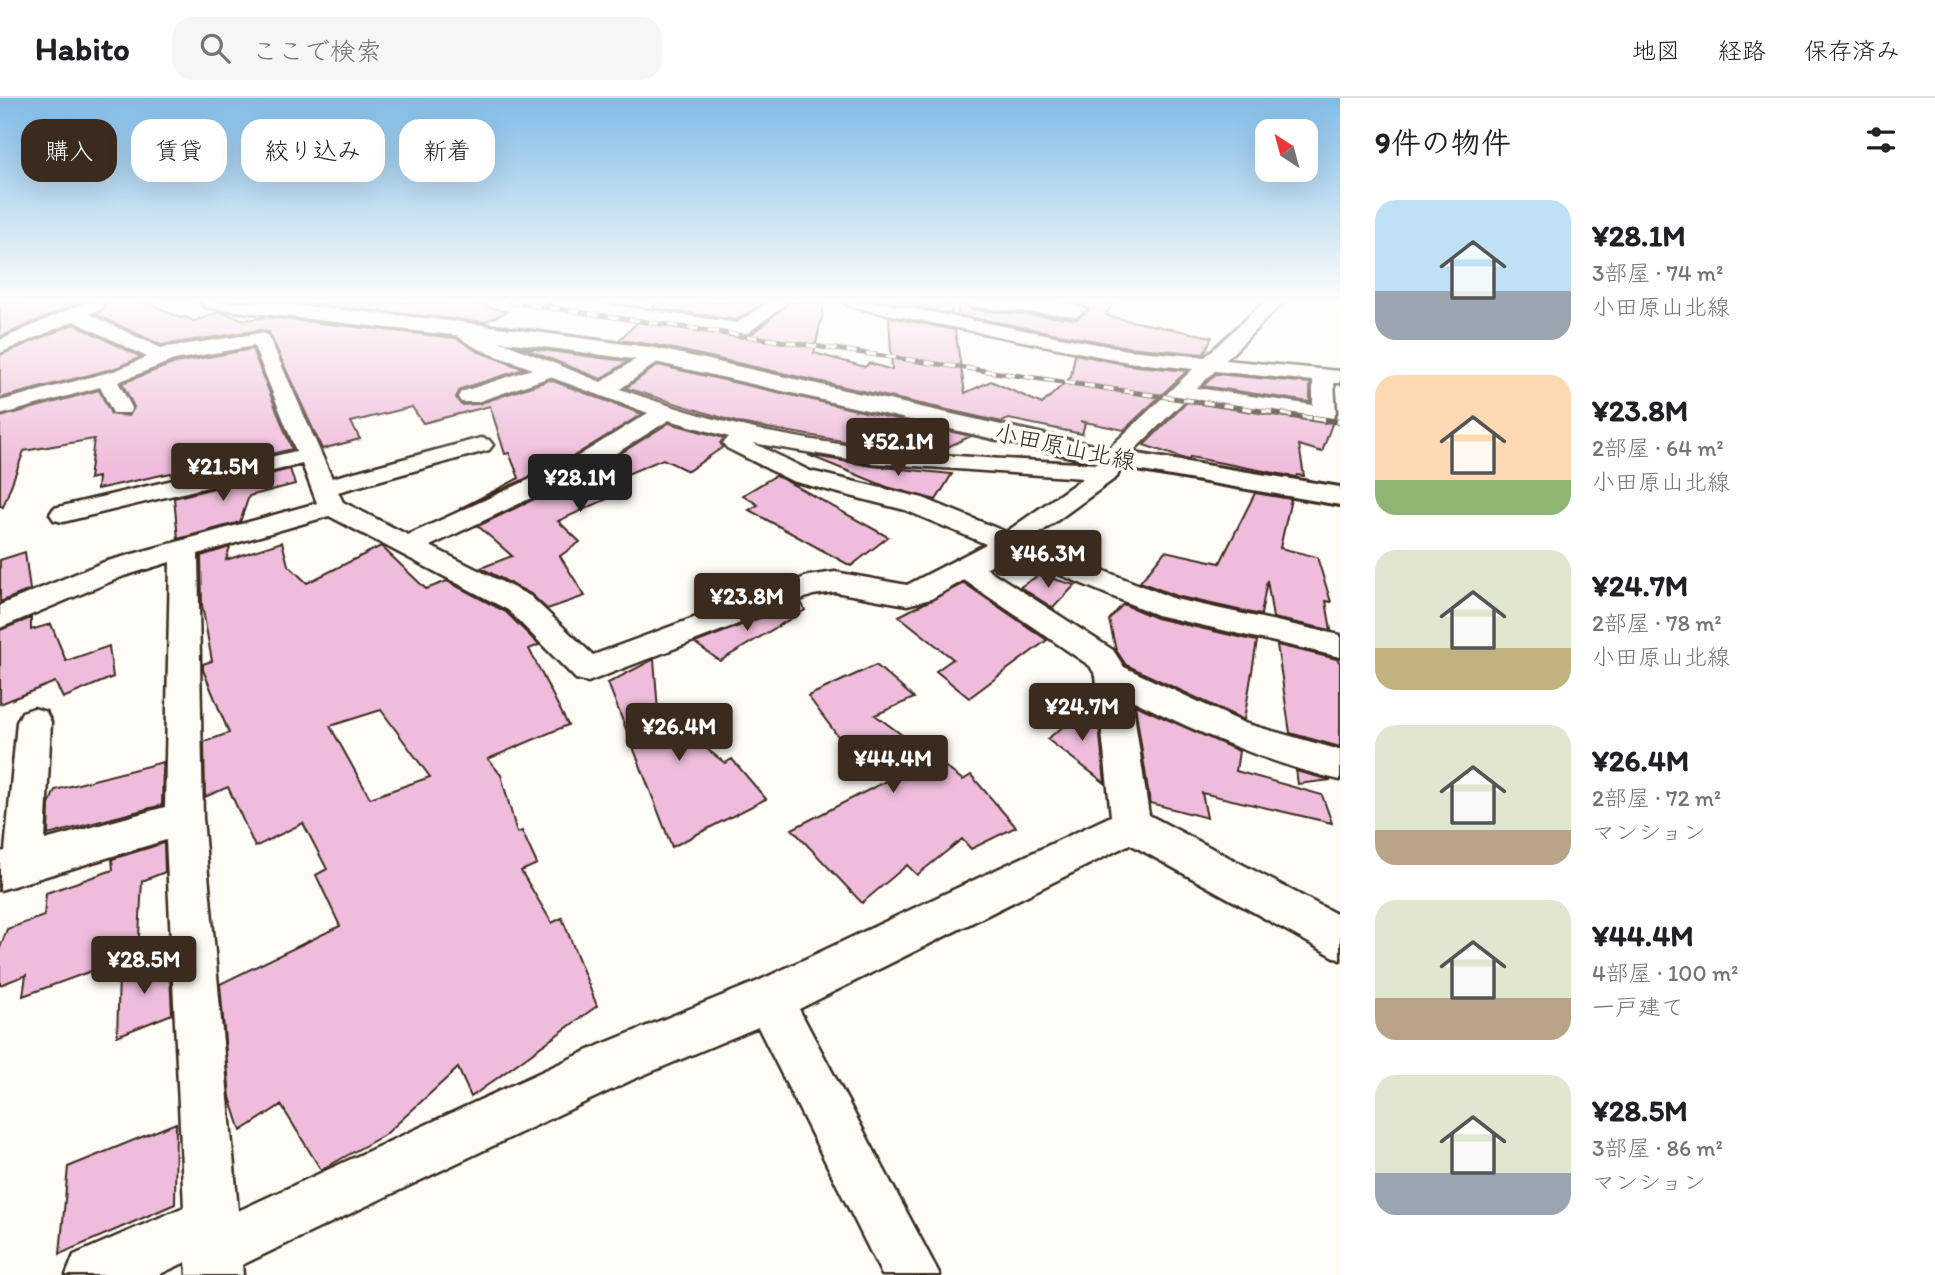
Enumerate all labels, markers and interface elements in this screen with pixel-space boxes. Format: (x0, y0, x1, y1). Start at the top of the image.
search box (172, 17, 662, 80)
text: Habito (35, 29, 130, 68)
icon: search (196, 29, 234, 67)
text: ここで検索 (252, 35, 382, 67)
text: 地図 (1632, 36, 1680, 65)
text: 経路 (1718, 36, 1766, 65)
text: 保存済み (1804, 36, 1900, 65)
chip: 購入 (21, 119, 117, 182)
chip: 賃貸 (131, 119, 227, 182)
chip: 絞り込み (241, 119, 385, 182)
chip: 新着 (399, 119, 495, 182)
north arrow (1255, 119, 1318, 182)
map controls (1255, 119, 1318, 182)
icon: filters (1862, 121, 1900, 159)
text: 9件の物件 (1375, 124, 1511, 161)
text: ¥28.1M (1592, 217, 1686, 254)
icon: home (1431, 228, 1515, 312)
text: 3部屋 · 74 m² (1592, 259, 1723, 287)
text: 小田原山北線 (1592, 293, 1730, 321)
text: ¥23.8M (1592, 392, 1688, 429)
icon: home (1431, 403, 1515, 487)
street label: 小田原山北線 (992, 417, 1139, 476)
pin: ¥52.1M (841, 418, 955, 478)
text: ¥52.1M (862, 427, 934, 455)
text: 2部屋 · 64 m² (1592, 434, 1724, 462)
pin: ¥21.5M (166, 444, 280, 503)
text: ¥21.5M (187, 452, 259, 480)
pin: ¥28.1M (523, 454, 637, 514)
text: ¥28.1M (544, 463, 616, 491)
text: 小田原山北線 (1592, 468, 1730, 496)
pin: ¥46.3M (991, 531, 1105, 590)
text: ¥46.3M (1010, 539, 1086, 567)
text: ¥24.7M (1592, 567, 1688, 604)
pin: ¥23.8M (690, 574, 804, 633)
icon: home (1431, 578, 1515, 662)
text: ¥23.8M (710, 582, 784, 610)
text: 2部屋 · 78 m² (1592, 609, 1722, 637)
text: 小田原山北線 (1592, 643, 1730, 671)
pin: ¥24.7M (1025, 684, 1139, 743)
text: ¥24.7M (1045, 692, 1119, 720)
pin: ¥26.4M (622, 704, 736, 763)
text: ¥26.4M (642, 712, 716, 740)
pin: ¥44.4M (836, 736, 950, 795)
text: ¥26.4M (1592, 742, 1689, 779)
text: ¥44.4M (854, 744, 932, 772)
icon: home (1431, 753, 1515, 837)
text: 2部屋 · 72 m² (1592, 784, 1721, 812)
text: マンション (1592, 818, 1706, 846)
text: ¥44.4M (1592, 917, 1694, 954)
icon: home (1431, 928, 1515, 1012)
pin: ¥28.5M (87, 936, 201, 996)
text: ¥28.5M (107, 945, 181, 973)
text: 4部屋 · 100 m² (1592, 959, 1738, 987)
text: 一戸建て (1592, 993, 1684, 1021)
text: ¥28.5M (1592, 1092, 1688, 1129)
icon: home (1431, 1103, 1515, 1187)
text: 3部屋 · 86 m² (1592, 1134, 1723, 1162)
text: マンション (1592, 1168, 1706, 1196)

